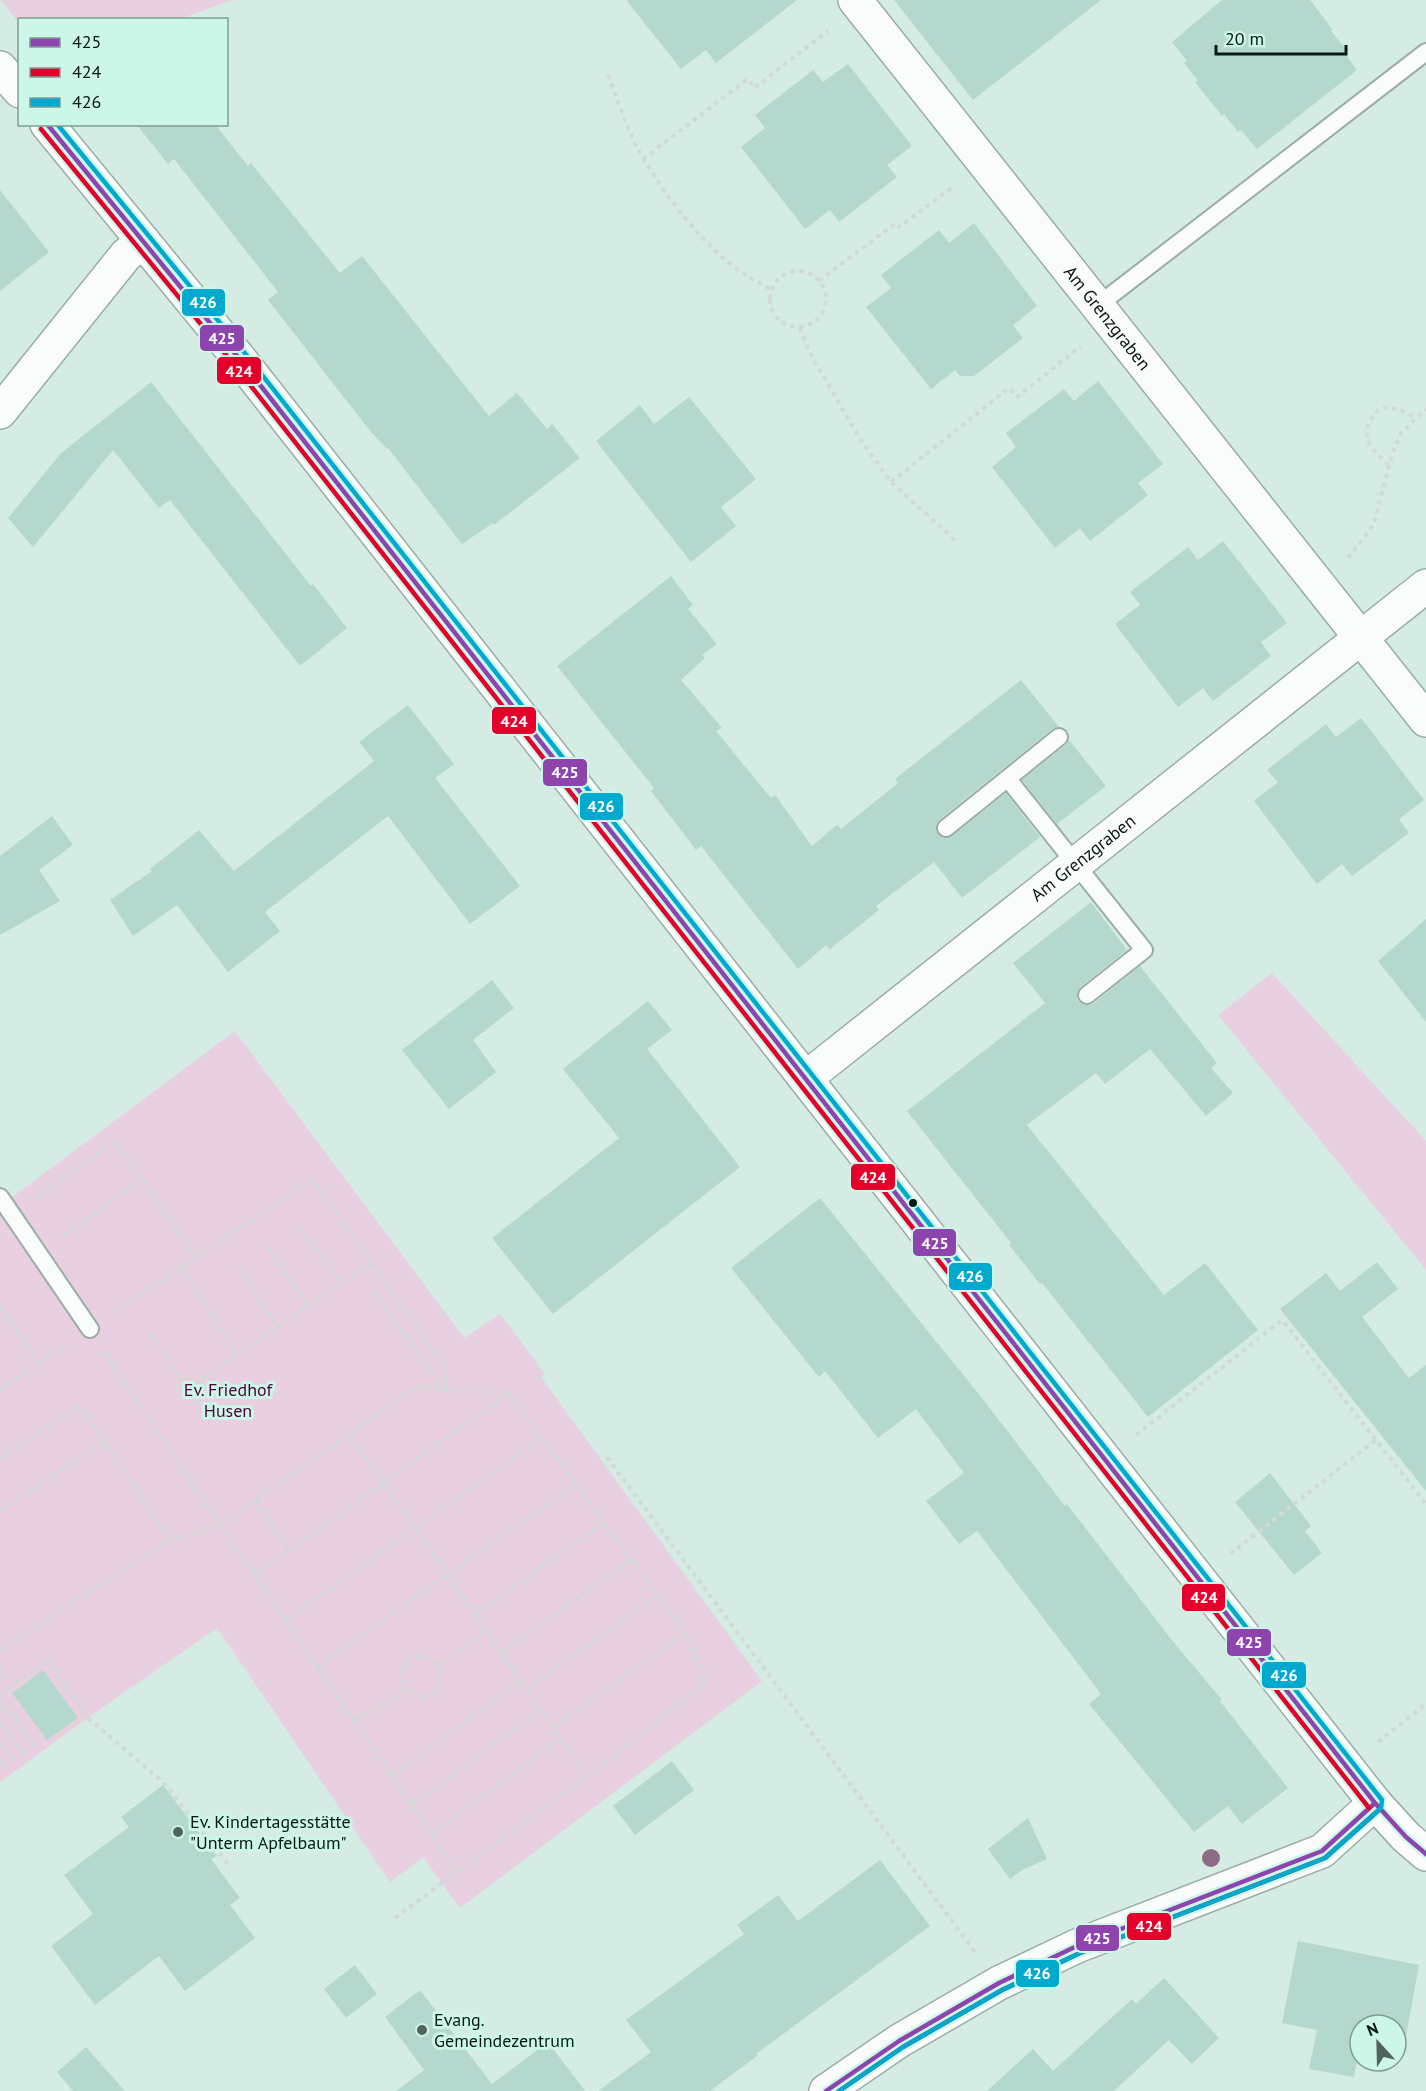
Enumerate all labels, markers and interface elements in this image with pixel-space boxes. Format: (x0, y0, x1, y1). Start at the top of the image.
legend (18, 18, 228, 126)
scale bar (1216, 18, 1346, 56)
text: 20 m (1225, 27, 1264, 50)
text: 425 (72, 30, 101, 53)
text: 424 (72, 60, 102, 83)
text: 426 (72, 90, 101, 113)
street label: Am Grenzgraben (1059, 261, 1156, 375)
line badge: 426 (181, 288, 226, 317)
text: 426 (189, 292, 217, 312)
line badge: 425 (199, 324, 245, 352)
text: 425 (208, 328, 236, 348)
line badge: 424 (216, 356, 262, 385)
text: 424 (225, 361, 253, 381)
line badge: 424 (491, 706, 537, 735)
text: 424 (500, 711, 528, 731)
line badge: 425 (542, 758, 588, 787)
text: 425 (551, 762, 579, 782)
line badge: 426 (579, 792, 624, 821)
text: 426 (587, 796, 615, 816)
street label: Am Grenzgraben (1026, 809, 1140, 906)
line badge: 424 (850, 1163, 896, 1191)
text: 424 (859, 1167, 887, 1187)
unlabelled marker (907, 1197, 919, 1209)
line badge: 425 (912, 1228, 957, 1257)
text: 425 (921, 1233, 949, 1253)
line badge: 426 (948, 1262, 993, 1291)
text: 426 (956, 1266, 984, 1286)
park label: Ev. Friedhof Husen (184, 1378, 273, 1422)
line badge: 424 (1181, 1583, 1226, 1612)
text: 424 (1190, 1587, 1218, 1607)
line badge: 425 (1226, 1628, 1272, 1657)
text: 425 (1235, 1632, 1263, 1652)
line badge: 426 (1261, 1661, 1307, 1689)
text: 426 (1270, 1665, 1298, 1685)
place label: Ev. Kindertagesstätte "Unterm Apfelbaum" (190, 1810, 351, 1854)
marker: Ev. Kindertagesstätte "Unterm Apfelbaum" (171, 1825, 185, 1839)
line badge: 424 (1126, 1912, 1172, 1941)
text: 424 (1135, 1916, 1163, 1936)
line badge: 425 (1075, 1924, 1120, 1952)
text: 425 (1083, 1928, 1111, 1948)
line badge: 426 (1015, 1959, 1060, 1988)
text: 426 (1023, 1963, 1051, 1983)
place label: Evang. Gemeindezentrum (434, 2008, 575, 2052)
north arrow (1348, 2013, 1408, 2073)
text: N (1364, 2018, 1381, 2040)
marker: Evang. Gemeindezentrum (415, 2023, 429, 2037)

